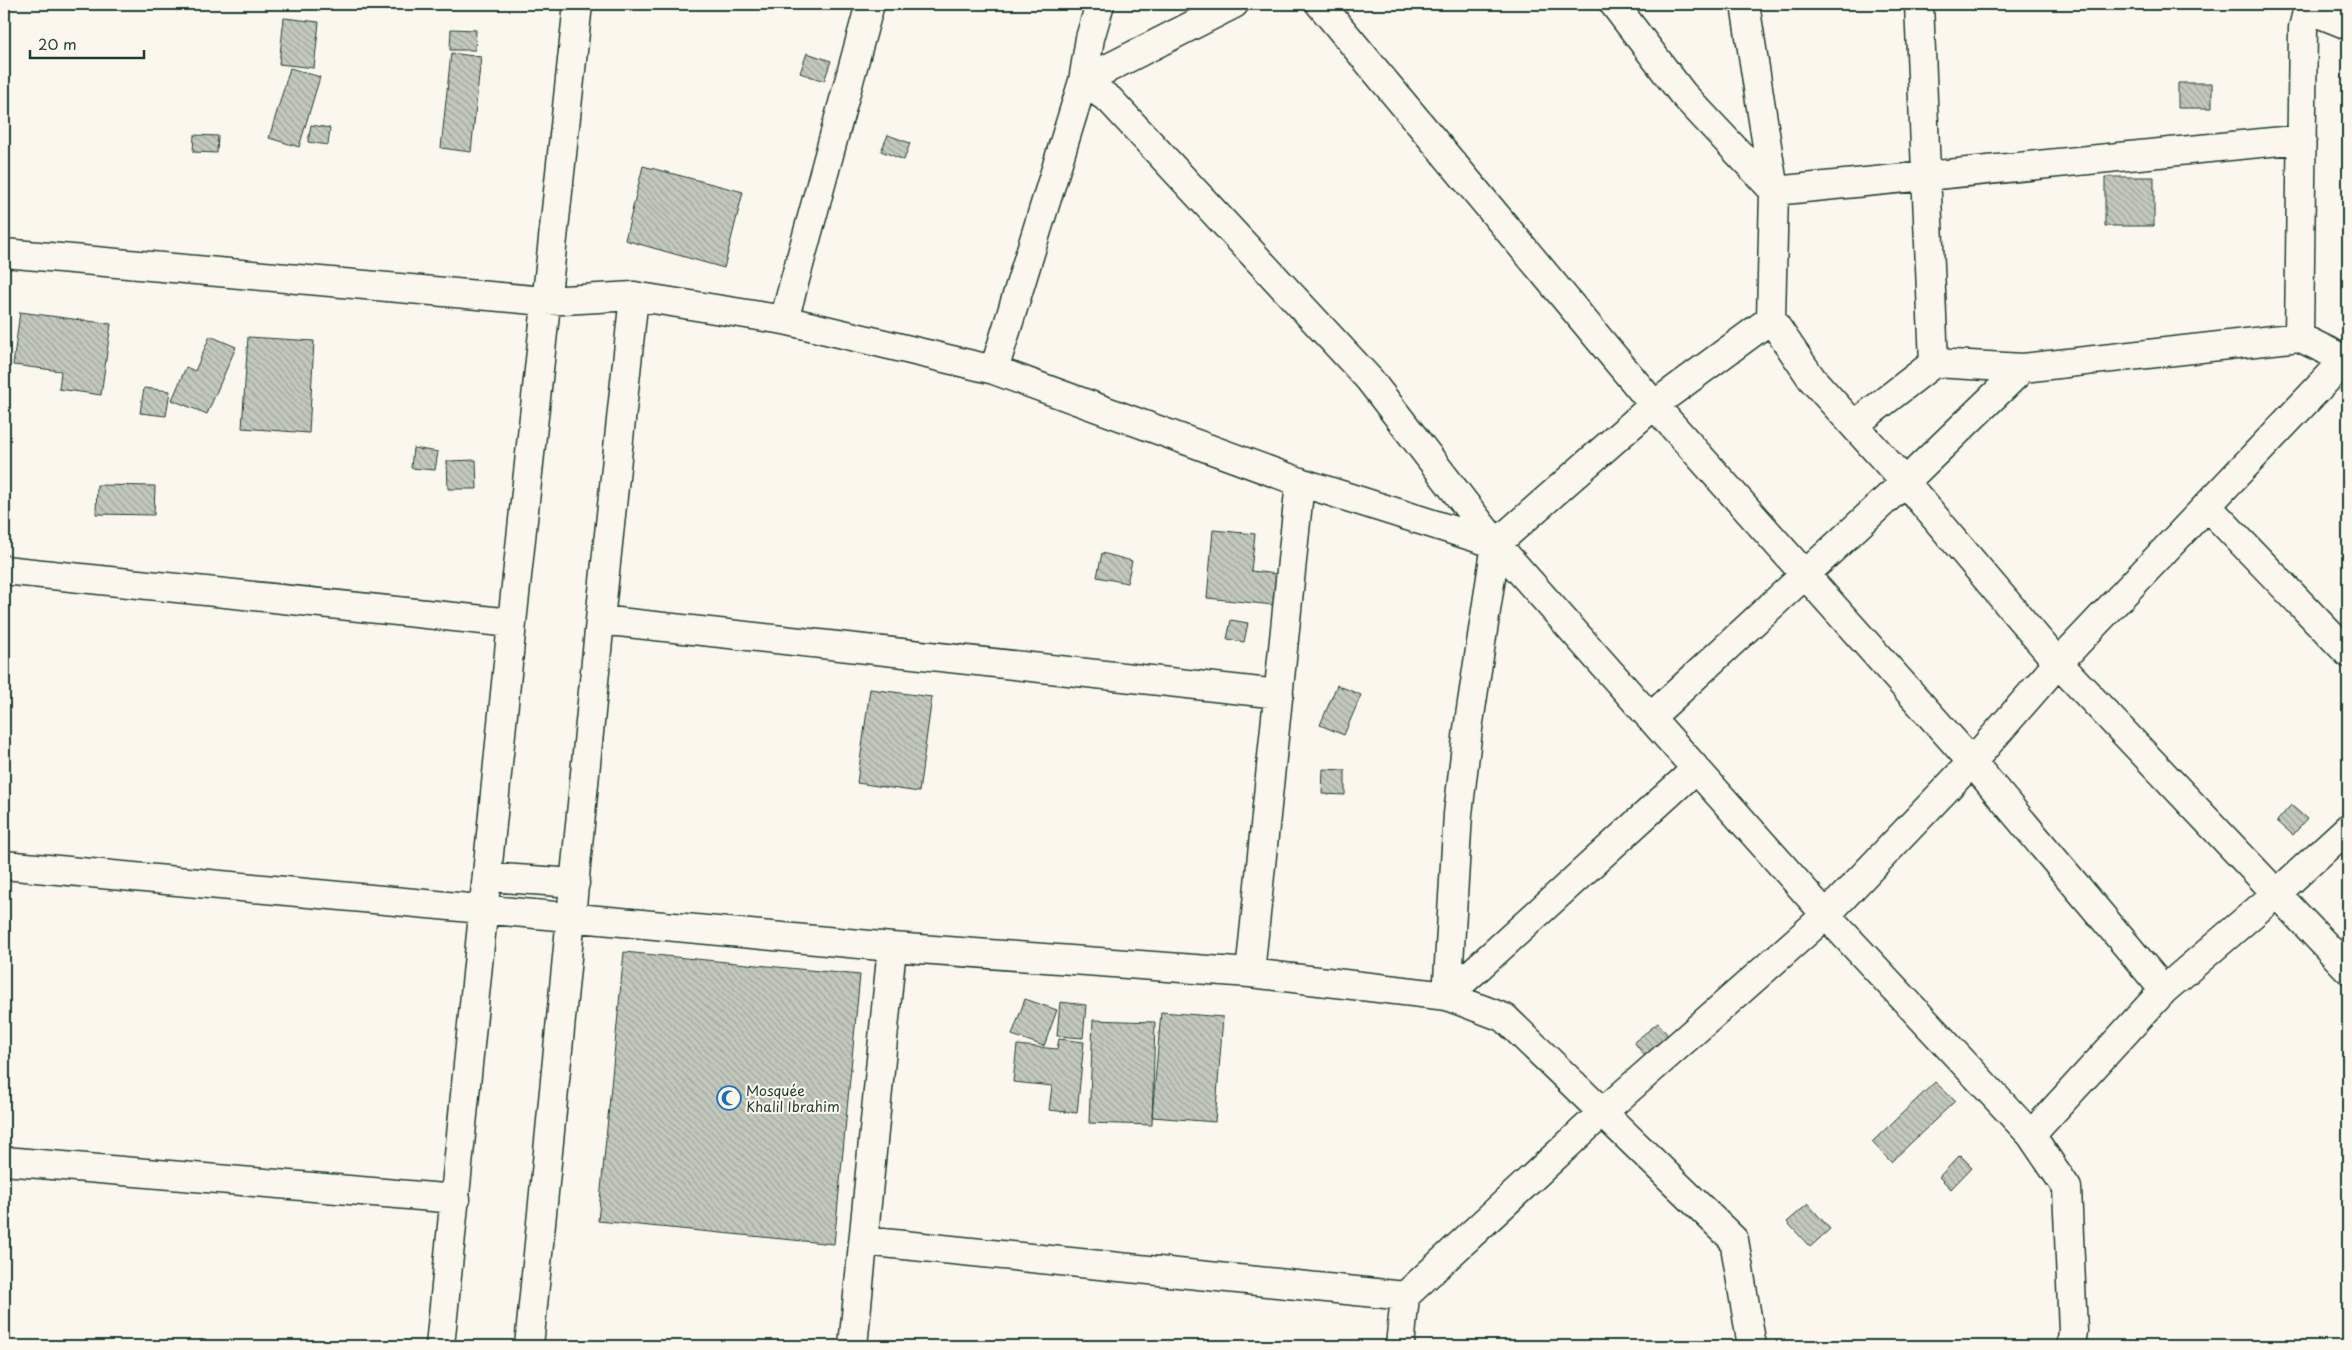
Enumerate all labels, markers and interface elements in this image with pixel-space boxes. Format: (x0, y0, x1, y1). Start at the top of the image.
scale bar (30, 28, 144, 60)
text: 20 m (38, 32, 77, 55)
place label: Mosquée Khalil Ibrahim (746, 1080, 840, 1117)
mosque icon: Mosquée Khalil Ibrahim (716, 1085, 742, 1111)

